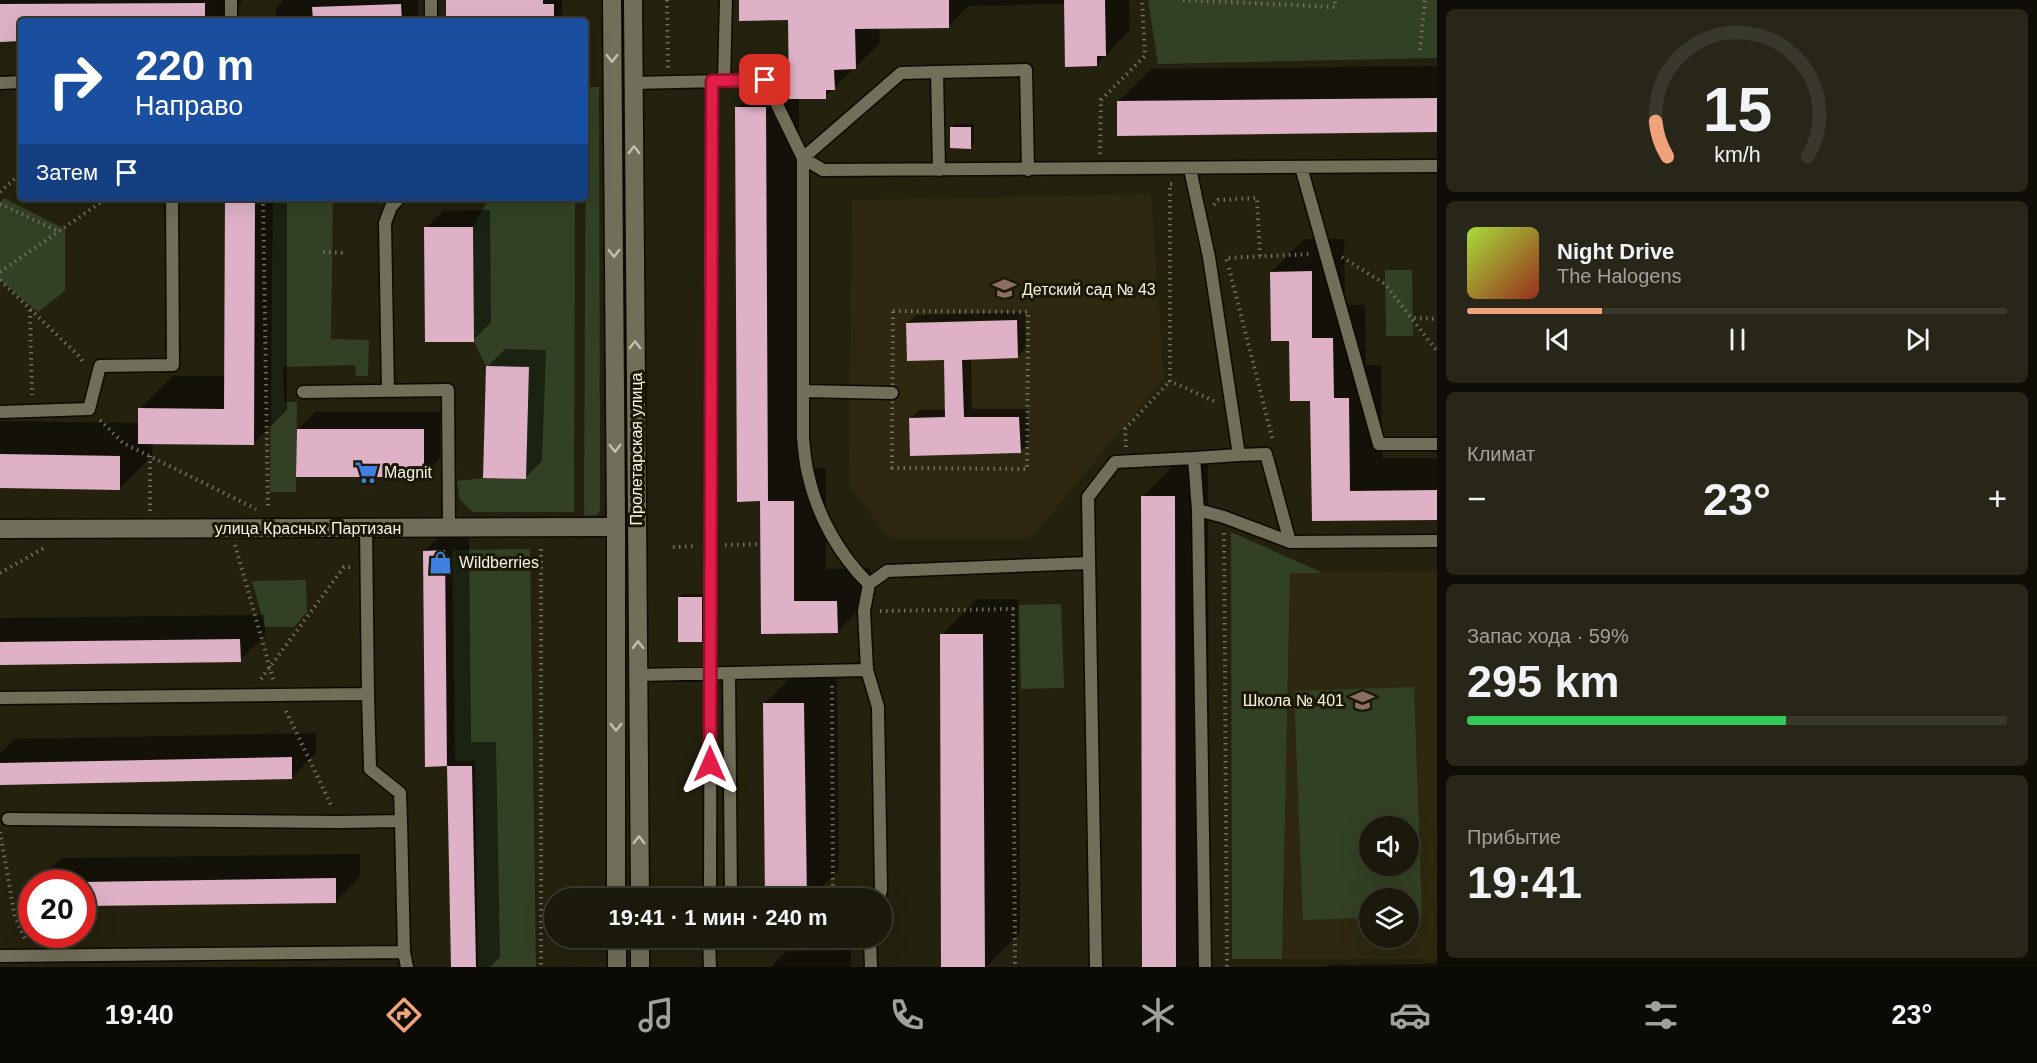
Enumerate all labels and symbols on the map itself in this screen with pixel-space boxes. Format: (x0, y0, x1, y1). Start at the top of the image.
one-way arrow (606, 54, 618, 63)
pin (739, 54, 790, 105)
one-way arrow (628, 146, 640, 155)
one-way arrow (608, 249, 620, 258)
school or university icon: Детский сад № 43 (991, 276, 1017, 302)
place label: Детский сад № 43 (1022, 281, 1156, 298)
one-way arrow (629, 341, 641, 350)
street label: Пролетарская улица (628, 372, 645, 525)
one-way arrow (609, 444, 621, 453)
supermarket icon: Magnit (353, 459, 379, 485)
place label: Magnit (384, 464, 433, 481)
street label: улица Красных Партизан (215, 520, 401, 537)
shop icon: Wildberries (428, 549, 454, 575)
place label: Wildberries (459, 554, 539, 571)
one-way arrow (632, 641, 644, 650)
school or university icon: Школа № 401 (1349, 687, 1375, 713)
place label: Школа № 401 (1243, 692, 1344, 709)
one-way arrow (610, 723, 622, 732)
position arrow (678, 732, 742, 796)
one-way arrow (633, 836, 645, 845)
speed limit sign: 20 (18, 870, 96, 948)

